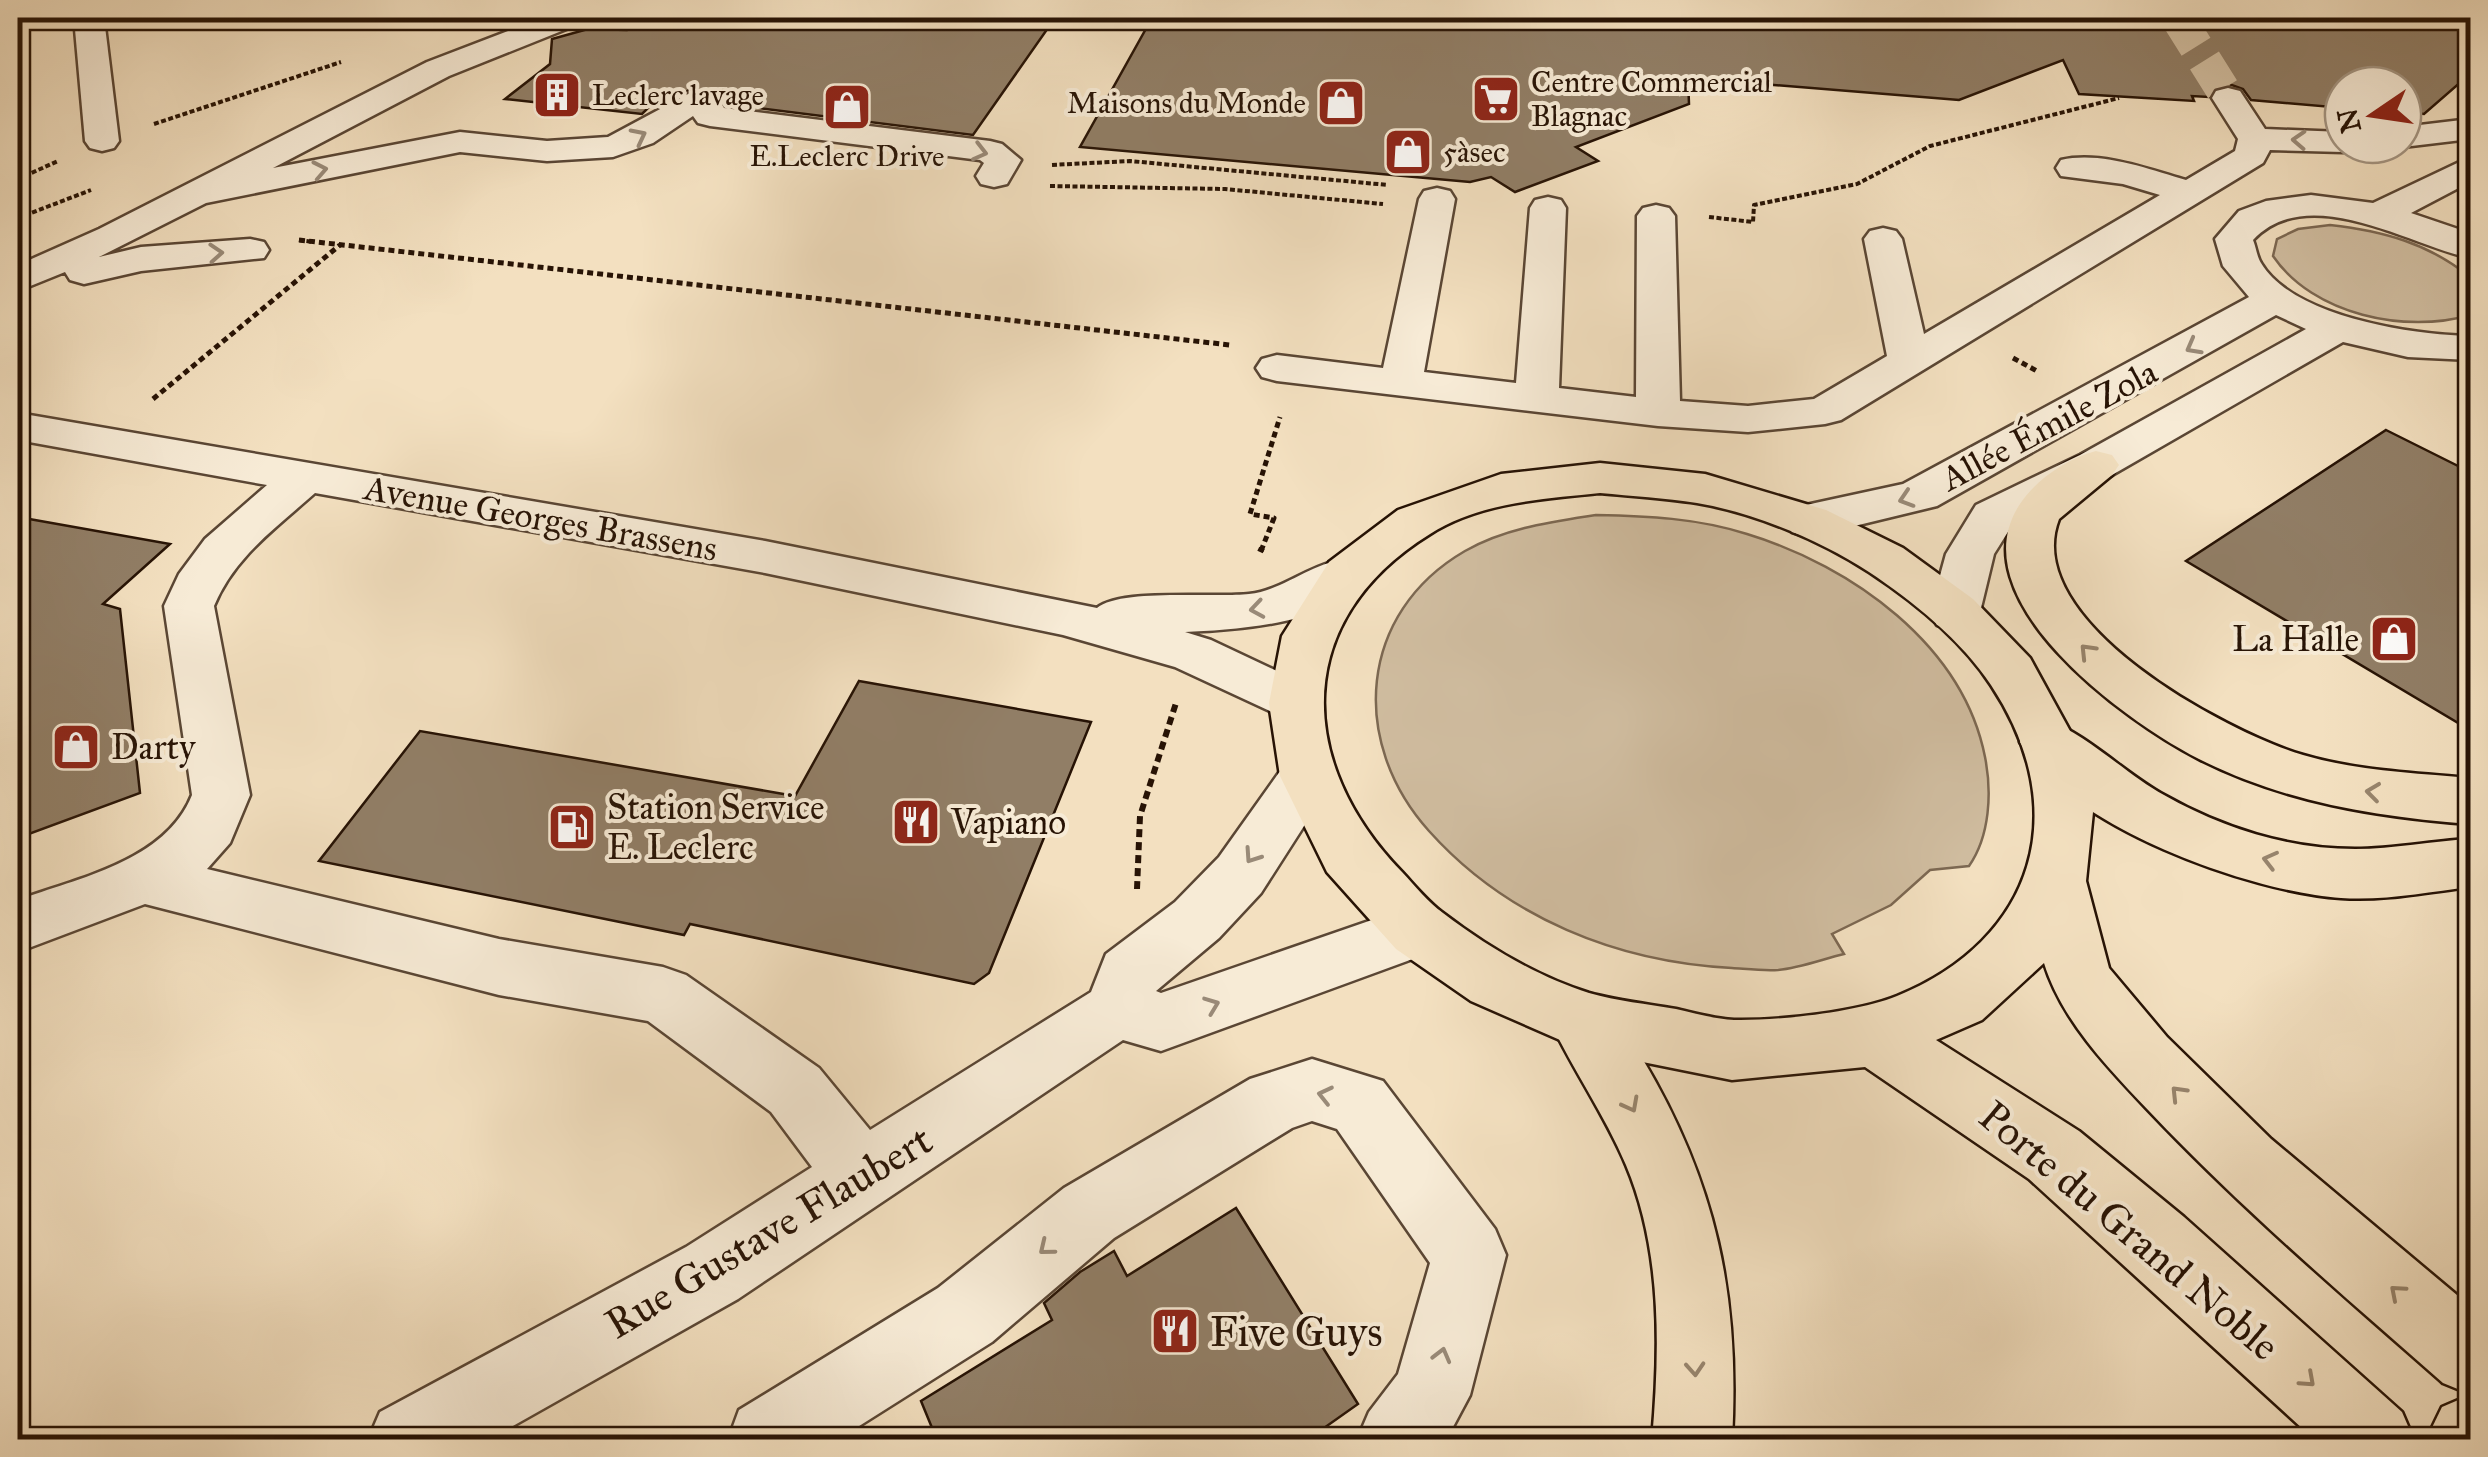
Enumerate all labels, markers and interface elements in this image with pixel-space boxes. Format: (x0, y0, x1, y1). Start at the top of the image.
place label: Centre Commercial Blagnac (1531, 64, 1773, 134)
north arrow (2323, 65, 2423, 165)
building icon: Leclerc lavage (531, 69, 583, 121)
supermarket icon: Centre Commercial Blagnac (1470, 73, 1522, 125)
place label: Leclerc lavage (592, 77, 764, 113)
shop icon: Maisons du Monde (1315, 77, 1367, 129)
shop icon: E.Leclerc Drive (821, 81, 873, 133)
place label: Maisons du Monde (1067, 85, 1306, 121)
text: N (2329, 105, 2369, 136)
shop icon: 5àsec (1382, 126, 1434, 178)
one-way arrow (628, 129, 646, 148)
one-way arrow (2291, 130, 2307, 151)
place label: 5àsec (1443, 134, 1506, 170)
place label: E.Leclerc Drive (749, 138, 945, 174)
one-way arrow (971, 140, 988, 161)
one-way arrow (311, 160, 328, 181)
one-way arrow (209, 242, 225, 264)
one-way arrow (2186, 334, 2204, 354)
street label: Allée Émile Zola (1931, 349, 2165, 501)
street label: Avenue Georges Brassens (359, 466, 721, 571)
one-way arrow (1898, 487, 1915, 507)
one-way arrow (1249, 598, 1265, 619)
shop icon: La Halle (2368, 613, 2420, 665)
place label: La Halle (2232, 618, 2359, 661)
one-way arrow (2080, 644, 2098, 663)
shop icon: Darty (50, 721, 102, 773)
place label: Darty (111, 726, 196, 769)
one-way arrow (2365, 782, 2382, 803)
place label: Station Service E. Leclerc (607, 786, 825, 869)
restaurant icon: Vapiano (890, 796, 942, 848)
fuel station icon: Station Service E. Leclerc (546, 801, 598, 853)
place label: Vapiano (950, 801, 1066, 844)
one-way arrow (1246, 846, 1265, 864)
one-way arrow (2262, 851, 2279, 872)
one-way arrow (1202, 997, 1220, 1017)
one-way arrow (1317, 1086, 1334, 1107)
one-way arrow (2172, 1086, 2190, 1104)
street label: Porte du Grand Noble (1968, 1090, 2290, 1372)
one-way arrow (1619, 1095, 1638, 1113)
street label: Rue Gustave Flaubert (596, 1114, 942, 1350)
one-way arrow (1040, 1236, 1058, 1254)
one-way arrow (2390, 1286, 2408, 1304)
restaurant icon: Five Guys (1149, 1305, 1201, 1357)
place label: Five Guys (1210, 1306, 1383, 1358)
one-way arrow (1430, 1347, 1451, 1364)
one-way arrow (1684, 1361, 1706, 1377)
one-way arrow (2296, 1368, 2315, 1386)

